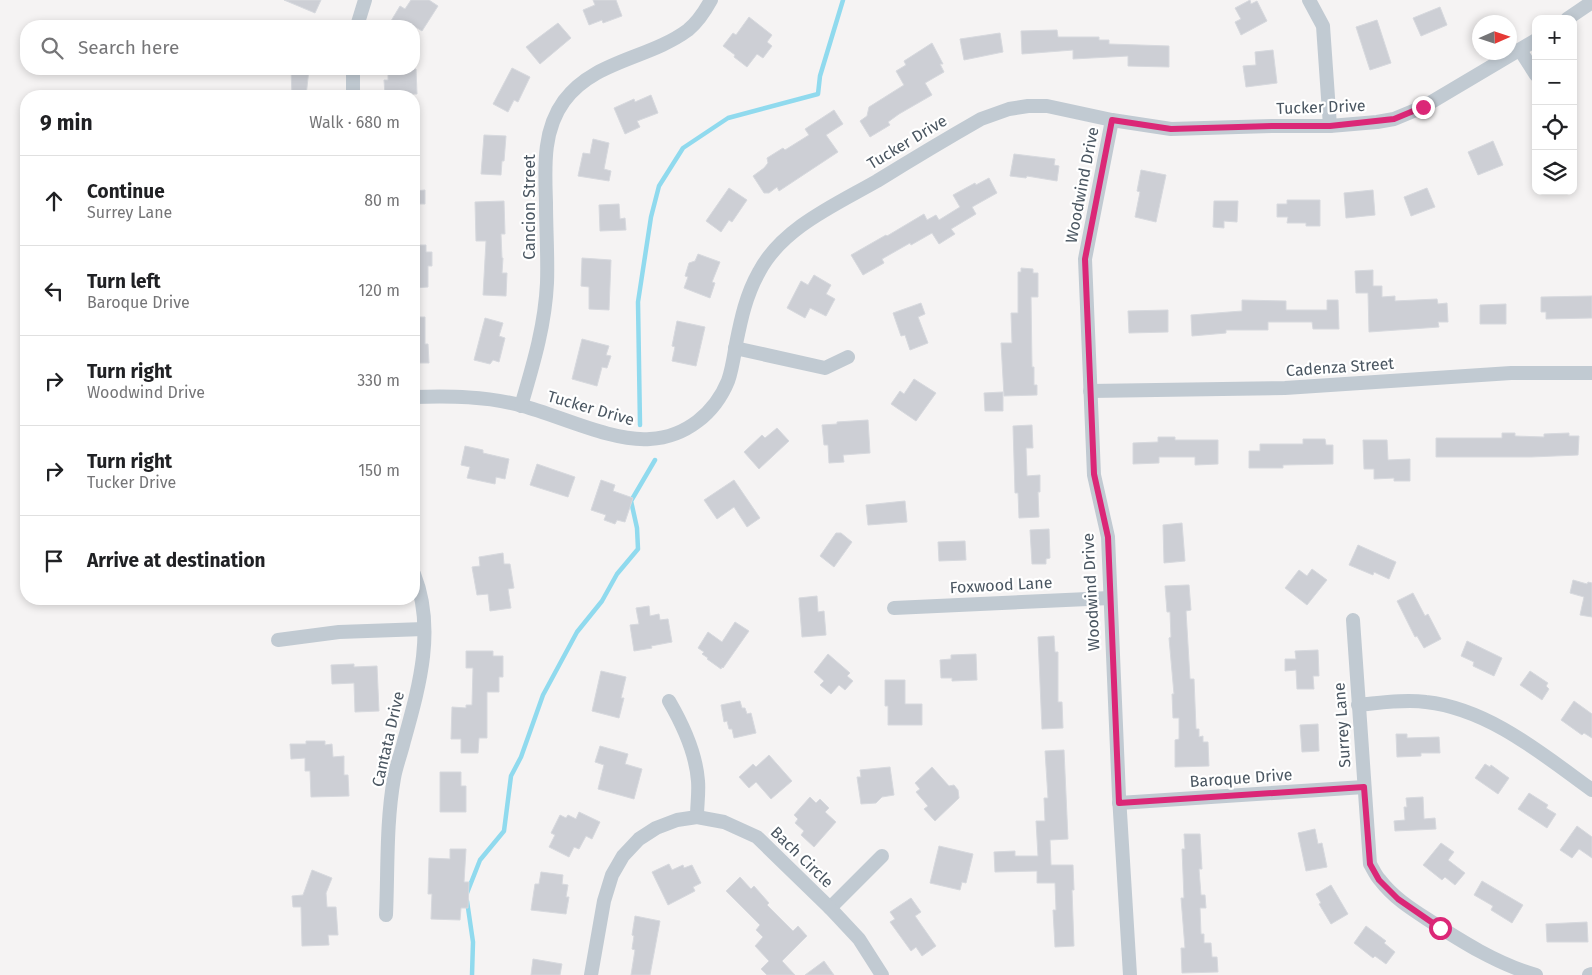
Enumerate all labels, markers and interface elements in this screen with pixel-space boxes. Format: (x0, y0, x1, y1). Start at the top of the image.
north arrow (1472, 15, 1517, 60)
map controls (1532, 15, 1577, 195)
button: + (1532, 15, 1577, 60)
search box (20, 20, 420, 75)
icon: search (38, 34, 66, 62)
text: Search here (78, 36, 179, 59)
button: − (1532, 60, 1577, 105)
street label: Tucker Drive (1276, 96, 1366, 118)
route end (1412, 96, 1435, 119)
button: locate (1532, 105, 1577, 150)
text: 9 min (40, 110, 93, 136)
street label: Tucker Drive (864, 111, 950, 173)
text: Walk · 680 m (309, 113, 400, 132)
street label: Woodwind Drive (1061, 125, 1103, 245)
button: layers (1532, 150, 1577, 195)
street label: Cancion Street (520, 154, 539, 260)
text: Continue (87, 180, 165, 203)
icon: ahead (40, 187, 68, 215)
text: 80 m (364, 191, 400, 210)
text: Surrey Lane (87, 203, 172, 222)
text: Turn left (87, 270, 161, 293)
icon: left (40, 277, 68, 305)
text: 120 m (358, 281, 400, 300)
text: Baroque Drive (87, 293, 190, 312)
street label: Cadenza Street (1285, 354, 1395, 380)
text: Turn right (87, 360, 172, 383)
icon: right (40, 367, 68, 395)
text: 330 m (357, 371, 400, 390)
text: Woodwind Drive (87, 383, 205, 402)
street label: Tucker Drive (545, 387, 637, 429)
text: Turn right (87, 450, 172, 473)
icon: right (40, 457, 68, 485)
text: 150 m (358, 461, 400, 480)
text: Tucker Drive (87, 473, 176, 492)
street label: Woodwind Drive (1078, 533, 1104, 651)
icon: arrive (40, 547, 68, 575)
text: Arrive at destination (87, 549, 266, 572)
street label: Foxwood Lane (949, 573, 1053, 597)
street label: Surrey Lane (1330, 682, 1354, 768)
street label: Cantata Drive (368, 689, 408, 789)
street label: Baroque Drive (1189, 765, 1293, 791)
street label: Bach Circle (767, 822, 837, 892)
route start (1429, 917, 1452, 940)

